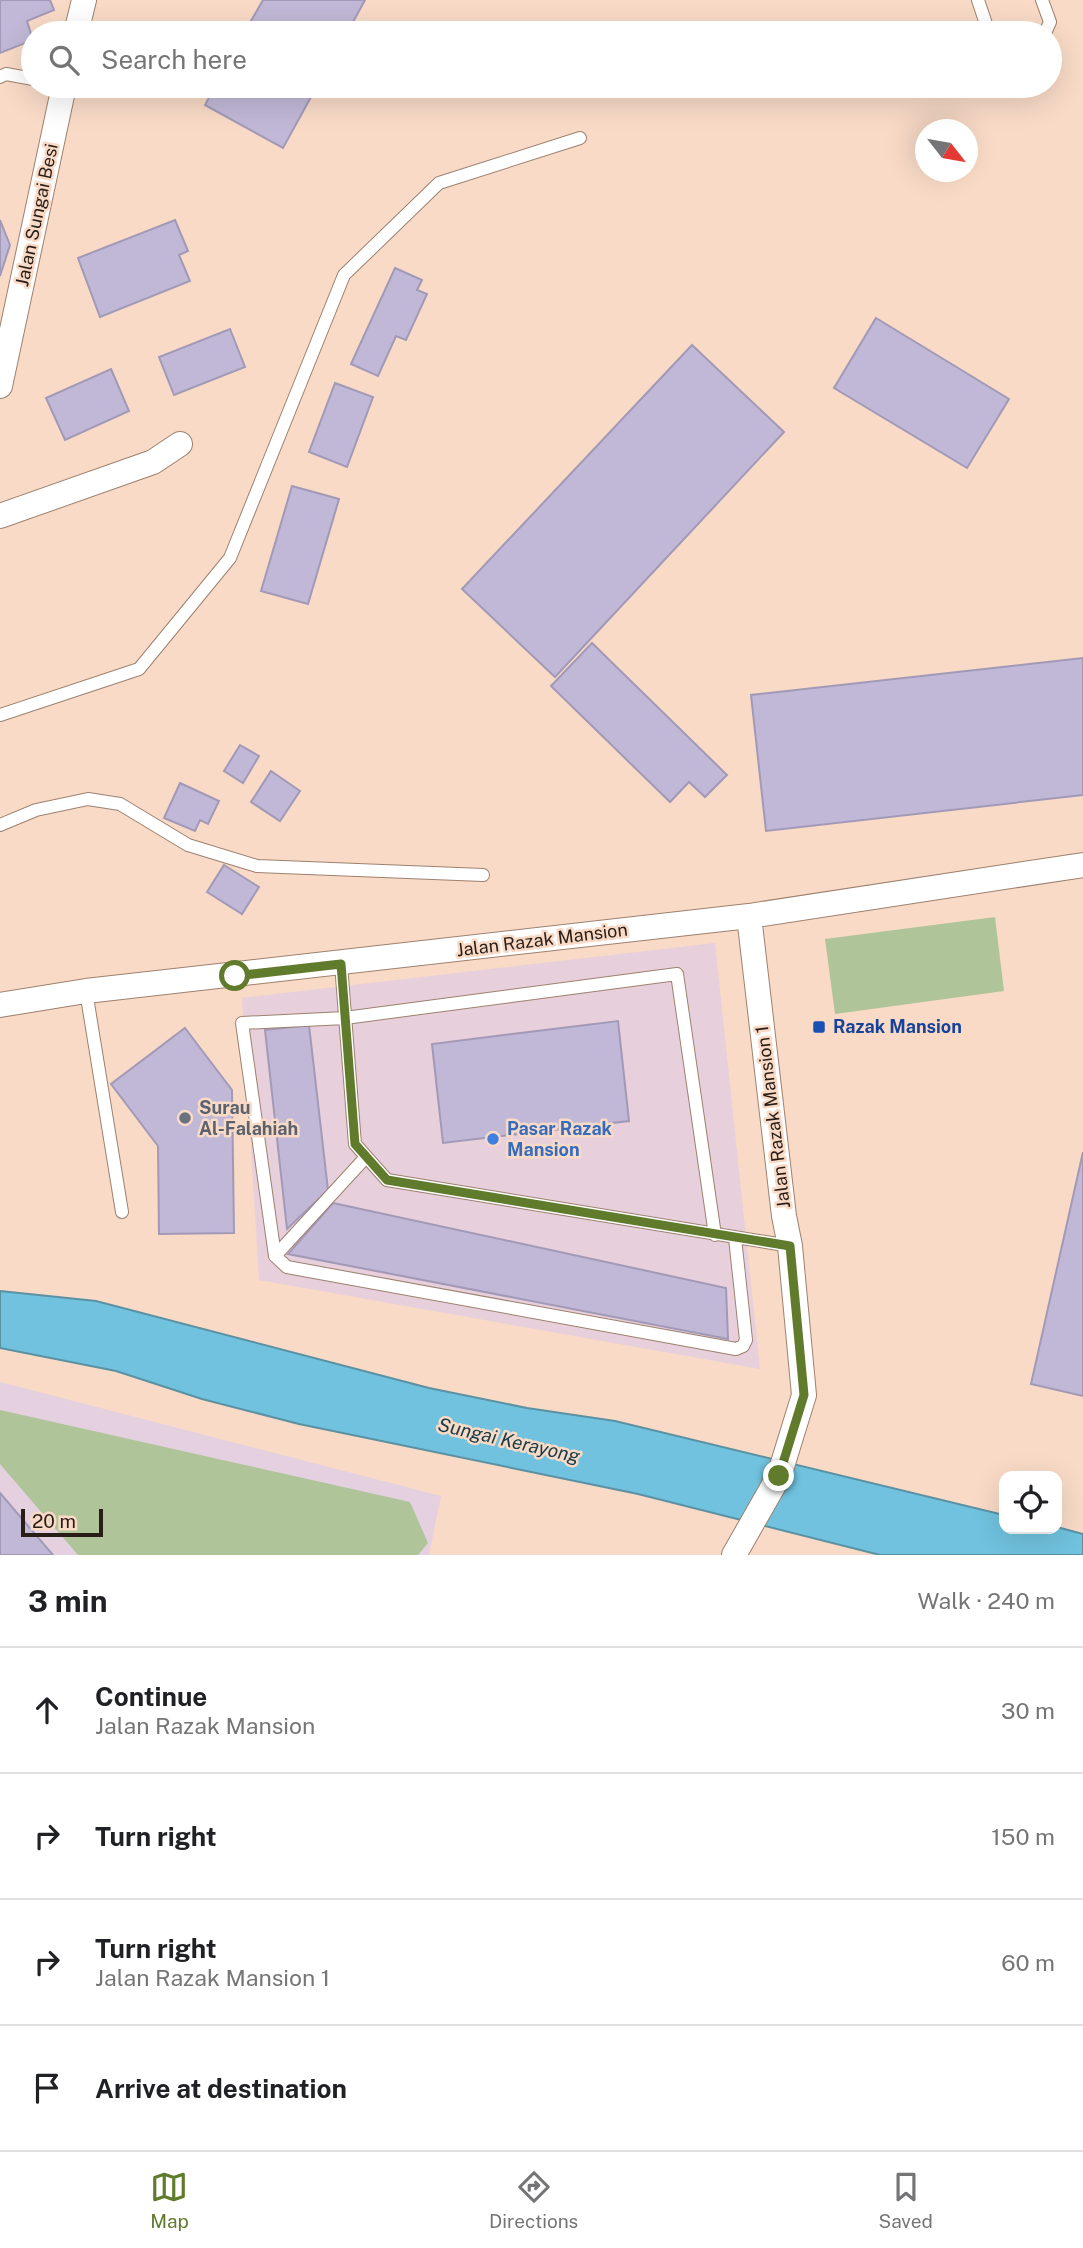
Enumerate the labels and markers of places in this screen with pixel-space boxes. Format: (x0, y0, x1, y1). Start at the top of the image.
place label: Razak Mansion (833, 1016, 962, 1037)
marker: Razak Mansion (811, 1019, 827, 1035)
place label: Surau Al-Falahiah (199, 1097, 298, 1139)
marker: Surau Al-Falahiah (177, 1110, 193, 1126)
place label: Pasar Razak Mansion (507, 1118, 613, 1160)
marker: Pasar Razak Mansion (485, 1131, 501, 1147)

